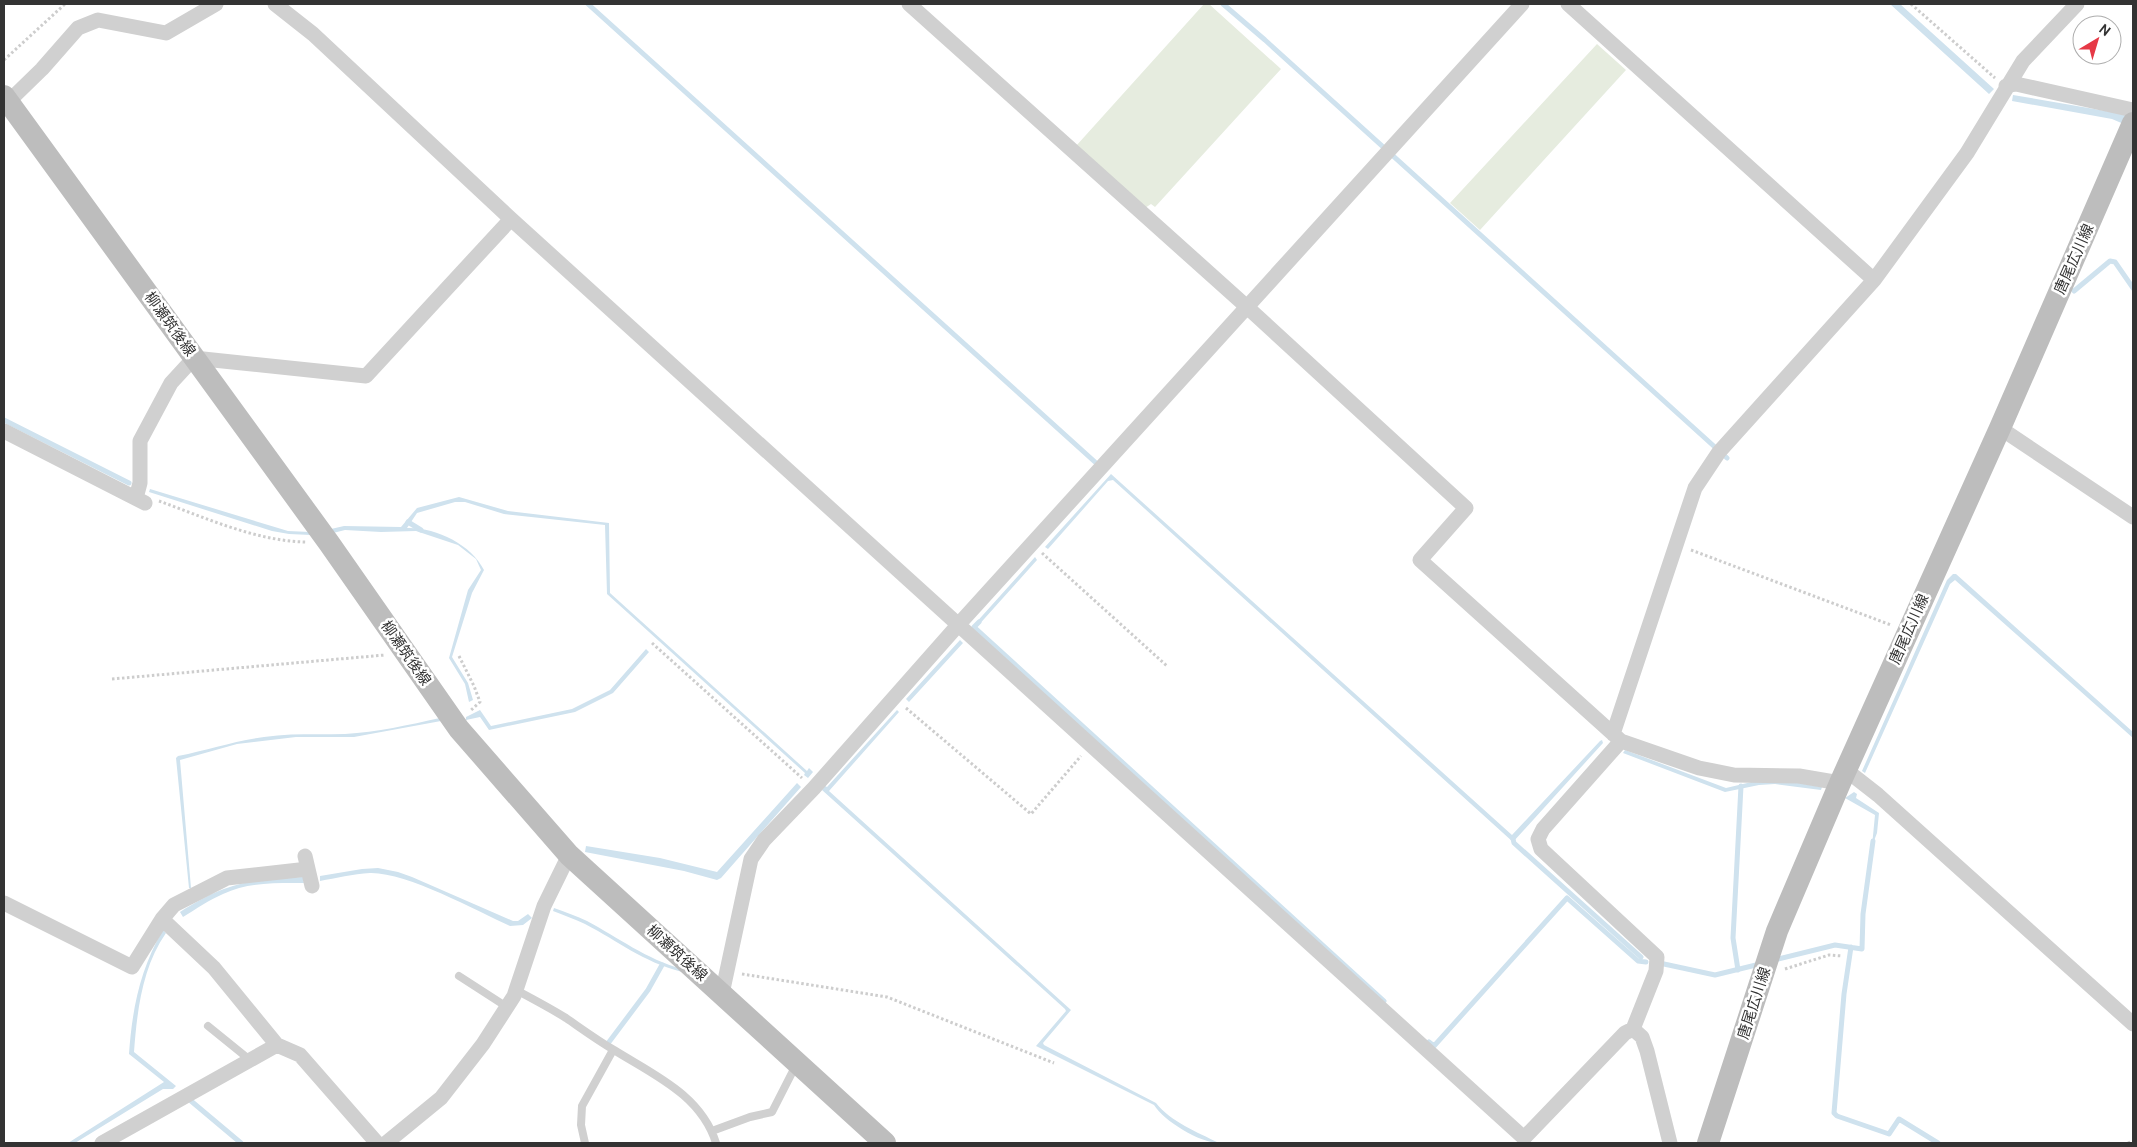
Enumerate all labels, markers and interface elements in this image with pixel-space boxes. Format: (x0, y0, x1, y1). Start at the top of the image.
north arrow (2072, 15, 2122, 65)
text: N (2096, 20, 2114, 40)
street label: 唐尾広川線 (2051, 221, 2097, 297)
street label: 柳瀬筑後線 (141, 288, 199, 360)
street label: 唐尾広川線 (1886, 591, 1932, 667)
street label: 柳瀬筑後線 (377, 617, 435, 689)
street label: 柳瀬筑後線 (643, 921, 711, 985)
street label: 唐尾広川線 (1734, 965, 1774, 1041)

